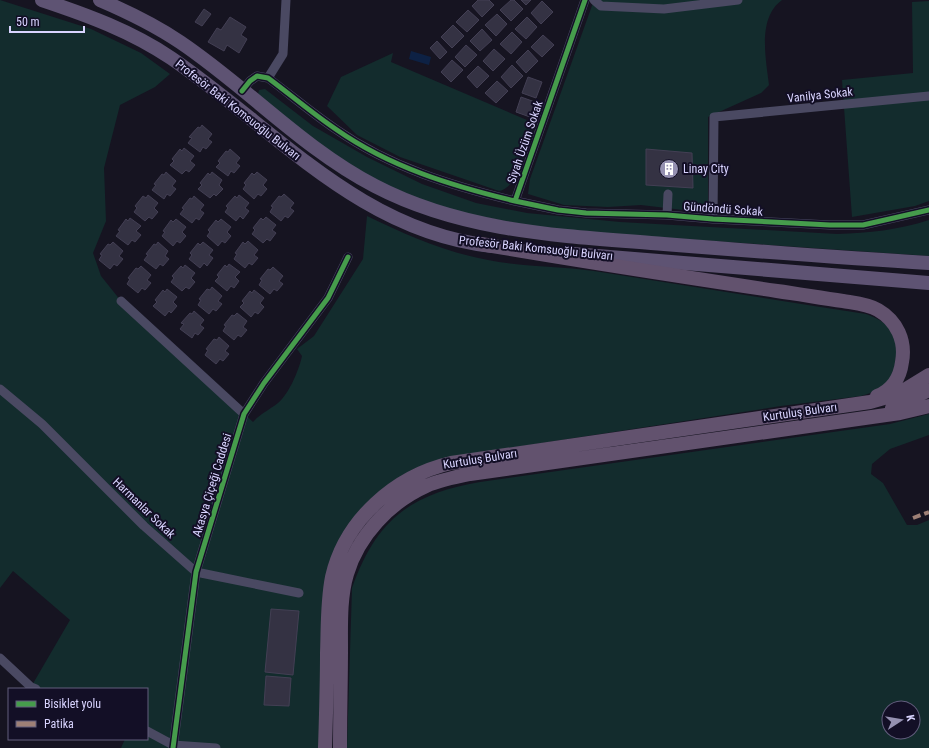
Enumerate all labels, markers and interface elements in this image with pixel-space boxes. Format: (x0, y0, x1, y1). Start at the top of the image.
scale bar (10, 8, 84, 34)
text: 50 m (16, 15, 40, 29)
street label: Profesör Baki Komsuoğlu Bulvarı (173, 57, 303, 163)
street label: Vanilya Sokak (787, 85, 854, 105)
street label: Siyah Üzüm Sokak (503, 98, 546, 185)
building icon: Linay City (658, 158, 680, 180)
place label: Linay City (683, 162, 729, 176)
street label: Gündöndü Sokak (683, 199, 764, 219)
street label: Profesör Baki Komsuoğlu Bulvarı (458, 233, 614, 263)
street label: Kurtuluş Bulvarı (762, 400, 838, 424)
street label: Akasya Çiçeği Caddesi (190, 432, 234, 538)
street label: Kurtuluş Bulvarı (442, 446, 518, 472)
street label: Harmanlar Sokak (110, 475, 178, 542)
legend (8, 688, 148, 740)
text: Bisiklet yolu (44, 697, 101, 711)
north arrow (881, 700, 921, 740)
text: K (903, 714, 917, 723)
text: Patika (44, 717, 74, 731)

